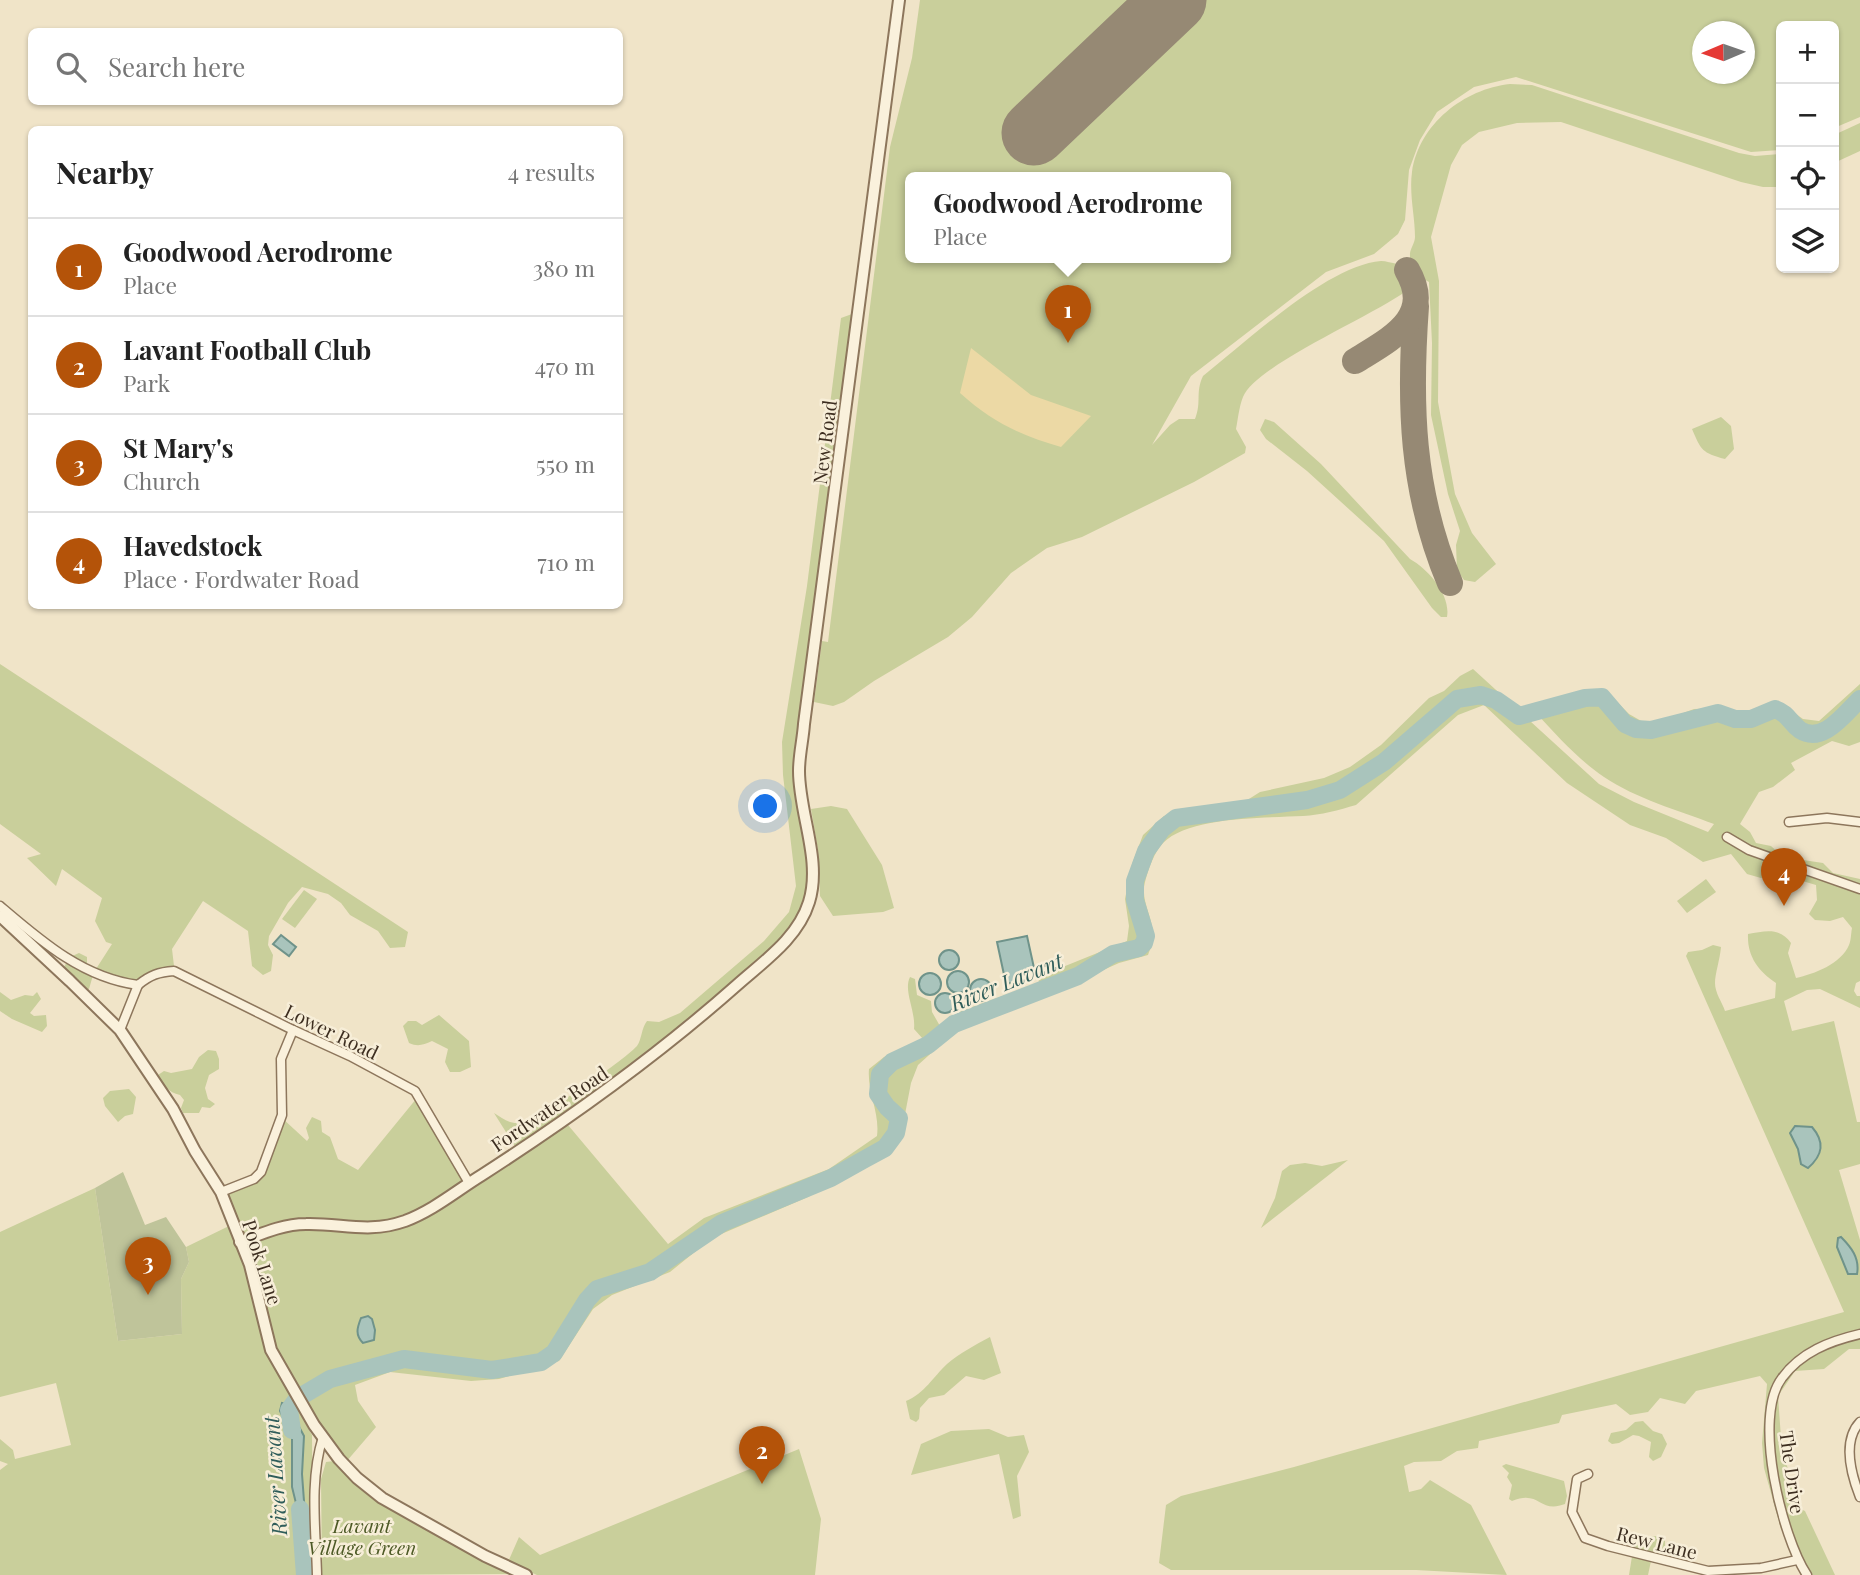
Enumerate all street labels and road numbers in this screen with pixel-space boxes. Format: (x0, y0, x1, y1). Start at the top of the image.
street label: New Road (806, 398, 842, 486)
street label: Lower Road (281, 997, 383, 1065)
street label: Fordwater Road (485, 1059, 613, 1157)
street label: Pook Lane (237, 1216, 289, 1308)
street label: The Drive (1774, 1429, 1812, 1515)
street label: Rew Lane (1614, 1519, 1700, 1565)

